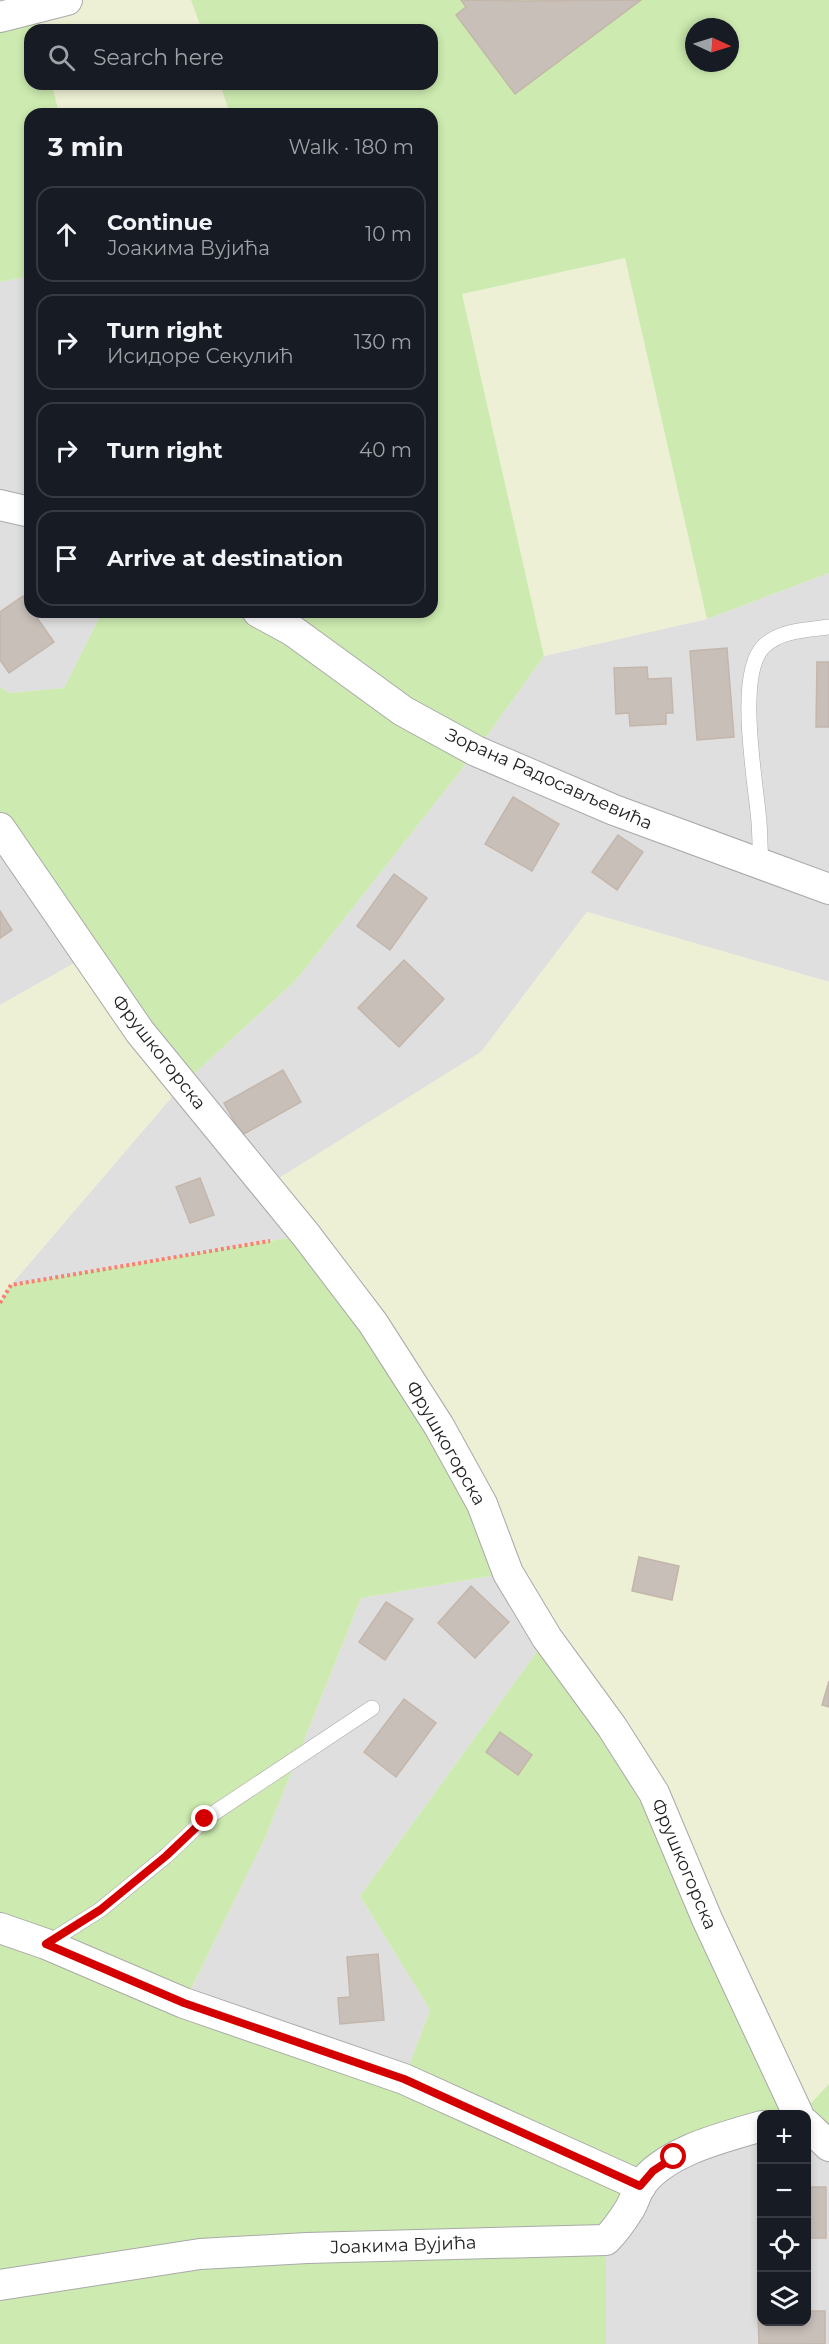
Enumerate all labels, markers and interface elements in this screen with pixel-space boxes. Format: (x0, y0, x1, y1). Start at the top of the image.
north arrow (685, 18, 739, 72)
search box (24, 24, 438, 90)
icon: search (45, 41, 78, 74)
text: Search here (93, 44, 224, 71)
text: 3 min (48, 131, 124, 163)
text: Walk · 180 m (289, 135, 414, 159)
text: Continue (107, 209, 213, 236)
icon: ahead (50, 218, 83, 251)
text: 10 m (365, 222, 412, 246)
text: Јоакима Вујића (107, 236, 270, 260)
text: Turn right (107, 317, 222, 344)
icon: right (50, 326, 83, 359)
text: 130 m (354, 330, 412, 354)
text: Исидоре Секулић (107, 344, 294, 368)
icon: right (50, 434, 83, 467)
text: Turn right (107, 437, 222, 464)
text: 40 m (359, 438, 412, 462)
icon: arrive (50, 542, 83, 575)
text: Arrive at destination (107, 545, 343, 572)
street label: Зорана Радосављевића (442, 723, 656, 835)
street label: Фрушкогорска (107, 990, 211, 1114)
street label: Фрушкогорска (402, 1377, 490, 1509)
street label: Фрушкогорска (647, 1795, 721, 1933)
route end (191, 1805, 217, 1831)
map controls (757, 2110, 811, 2326)
button: + (757, 2110, 811, 2164)
route start (660, 2143, 686, 2169)
button: − (757, 2164, 811, 2218)
button: locate (757, 2218, 811, 2272)
street label: Јоакима Вујића (329, 2231, 477, 2259)
button: layers (757, 2272, 811, 2326)

